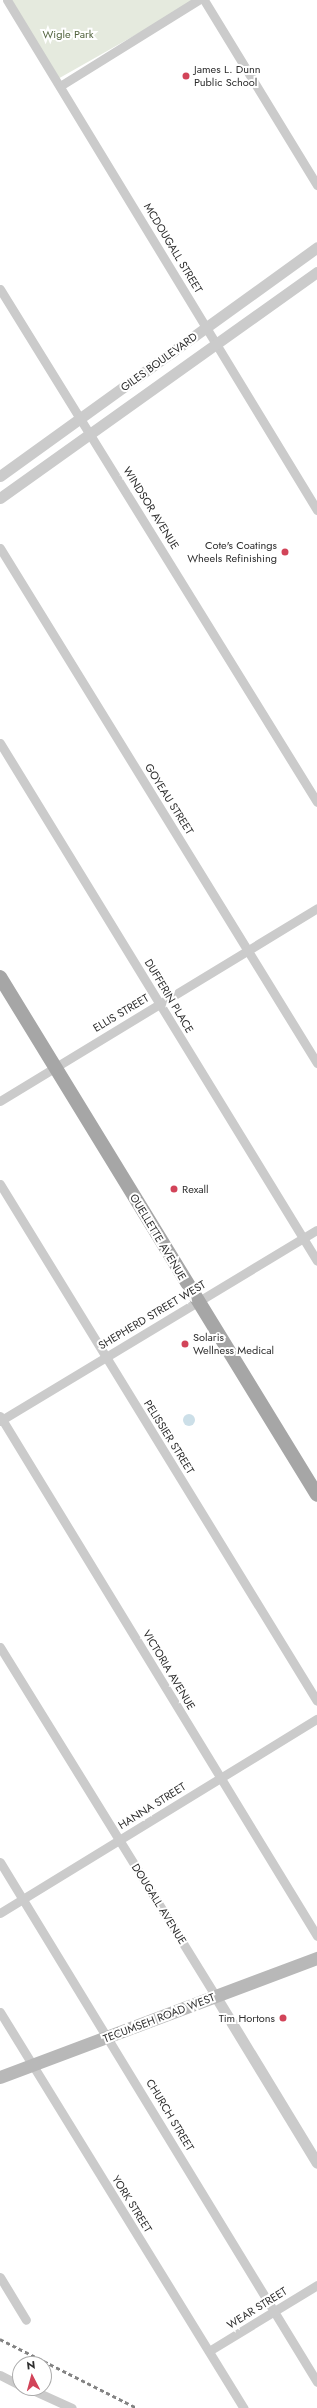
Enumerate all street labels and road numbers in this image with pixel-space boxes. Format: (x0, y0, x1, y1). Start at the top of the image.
street label: MCDOUGALL STREET (141, 201, 205, 295)
street label: GILES BOULEVARD (118, 330, 200, 394)
street label: WINDSOR AVENUE (120, 464, 182, 552)
street label: GOYEAU STREET (142, 761, 196, 837)
street label: DUFFERIN PLACE (142, 957, 196, 1035)
street label: ELLIS STREET (91, 991, 151, 1035)
street label: OUELLETTE AVENUE (127, 1191, 189, 1283)
street label: SHEPHERD STREET WEST (96, 1278, 208, 1352)
street label: PELISSIER STREET (141, 1398, 197, 1476)
street label: VICTORIA AVENUE (140, 1628, 198, 1712)
street label: HANNA STREET (116, 1780, 188, 1832)
street label: DOUGALL AVENUE (129, 1861, 189, 1947)
street label: TECUMSEH ROAD WEST (101, 1991, 217, 2045)
street label: CHURCH STREET (143, 2077, 197, 2153)
street label: YORK STREET (109, 2173, 155, 2235)
street label: WEAR STREET (225, 2284, 289, 2332)

